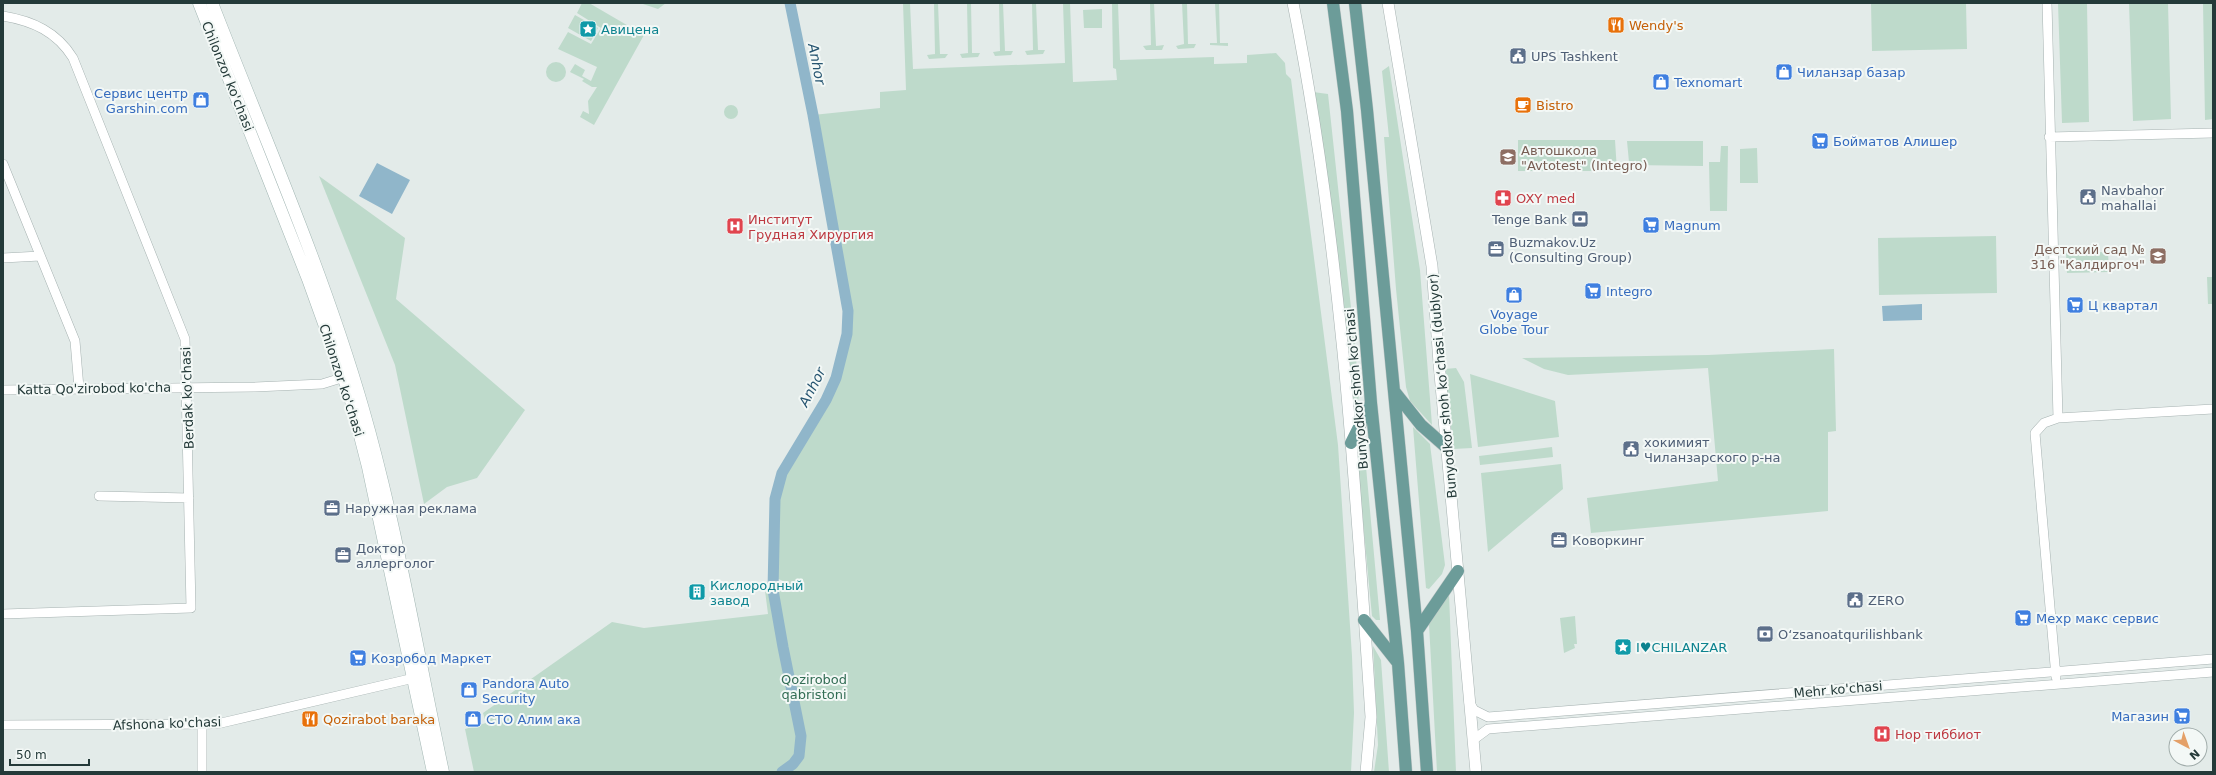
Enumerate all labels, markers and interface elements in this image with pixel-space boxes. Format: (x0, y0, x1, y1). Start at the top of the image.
restaurant icon: Wendy's (1606, 15, 1626, 35)
place label: Wendy's (1629, 18, 1684, 33)
street label: Chilonzor ko'chasi (199, 19, 256, 133)
place icon: Авицена (578, 19, 598, 39)
place label: Авицена (601, 22, 659, 37)
water label: Anhor (805, 41, 829, 87)
public building icon: UPS Tashkent (1508, 46, 1528, 66)
place label: UPS Tashkent (1531, 49, 1618, 64)
shop icon: Чиланзар базар (1774, 62, 1794, 82)
place label: Чиланзар базар (1797, 65, 1906, 80)
shop icon: Texnomart (1651, 72, 1671, 92)
place label: Texnomart (1673, 75, 1742, 90)
place label: Сервис центр Garshin.com (94, 86, 188, 116)
shop icon: Сервис центр Garshin.com (191, 90, 211, 110)
cafe icon: Bistro (1513, 95, 1533, 115)
place label: Bistro (1536, 98, 1573, 113)
supermarket icon: Бойматов Алишер (1810, 131, 1830, 151)
place label: Бойматов Алишер (1833, 134, 1957, 149)
place label: Автошкола "Avtotest" (Integro) (1521, 143, 1648, 173)
school or university icon: Автошкола "Avtotest" (Integro) (1498, 147, 1518, 167)
place label: Navbahor mahallai (2101, 183, 2165, 213)
public building icon: Navbahor mahallai (2078, 187, 2098, 207)
pharmacy icon: OXY med (1493, 188, 1513, 208)
place label: OXY med (1516, 191, 1575, 206)
bank icon: Tenge Bank (1570, 209, 1590, 229)
place label: Институт Грудная Хирургия (748, 212, 874, 242)
place label: Tenge Bank (1491, 212, 1567, 227)
supermarket icon: Magnum (1641, 215, 1661, 235)
hospital icon: Институт Грудная Хирургия (725, 216, 745, 236)
place label: Magnum (1664, 218, 1721, 233)
place label: Buzmakov.Uz (Consulting Group) (1509, 235, 1632, 265)
office icon: Buzmakov.Uz (Consulting Group) (1486, 239, 1506, 259)
place label: Дестский сад № 316 "Калдиргоч" (2030, 242, 2145, 272)
school or university icon: Дестский сад № 316 "Калдиргоч" (2148, 246, 2168, 266)
street label: Bunyodkor shoh koʻchasi (dublyor) (1425, 273, 1460, 499)
supermarket icon: Integro (1583, 281, 1603, 301)
place label: Integro (1606, 284, 1652, 299)
shop icon: Voyage Globe Tour (1504, 285, 1524, 305)
supermarket icon: Ц квартал (2065, 295, 2085, 315)
place label: Ц квартал (2088, 298, 2158, 313)
place label: Voyage Globe Tour (1479, 307, 1549, 337)
street label: Bunyodkor shoh ko'chasi (1342, 308, 1371, 470)
street label: Chilonzor ko'chasi (316, 322, 367, 438)
street label: Berdak ko'chasi (178, 347, 197, 449)
water label: Anhor (795, 364, 829, 410)
street label: Katta Qo'zirobod ko'cha (17, 380, 171, 397)
place label: хокимият Чиланзарского р-на (1644, 435, 1781, 465)
public building icon: хокимият Чиланзарского р-на (1621, 439, 1641, 459)
office icon: Наружная реклама (322, 498, 342, 518)
place label: Наружная реклама (345, 501, 477, 516)
office icon: Коворкинг (1549, 530, 1569, 550)
place label: Коворкинг (1572, 533, 1645, 548)
place label: Доктор аллерголог (356, 541, 435, 571)
office icon: Доктор аллерголог (333, 545, 353, 565)
place label: Кислородный завод (710, 578, 804, 608)
building icon: Кислородный завод (687, 582, 707, 602)
public building icon: ZERO (1845, 590, 1865, 610)
place label: ZERO (1868, 593, 1904, 608)
supermarket icon: Мехр макс сервис (2013, 608, 2033, 628)
place label: Мехр макс сервис (2036, 611, 2159, 626)
bank icon: Oʻzsanoatqurilishbank (1755, 624, 1775, 644)
place label: Oʻzsanoatqurilishbank (1778, 627, 1923, 642)
place icon: I♥CHILANZAR (1613, 637, 1633, 657)
place label: I♥CHILANZAR (1636, 640, 1727, 655)
supermarket icon: Козробод Маркет (348, 648, 368, 668)
place label: Козробод Маркет (371, 651, 492, 666)
park label: Qozirobod qabristoni (781, 672, 847, 702)
place label: Pandora Auto Security (482, 676, 569, 706)
street label: Mehr ko'chasi (1793, 678, 1883, 701)
shop icon: Pandora Auto Security (459, 680, 479, 700)
supermarket icon: Магазин (2172, 706, 2192, 726)
restaurant icon: Qozirabot baraka (300, 709, 320, 729)
shop icon: СТО Алим ака (463, 709, 483, 729)
place label: Магазин (2111, 709, 2169, 724)
place label: Qozirabot baraka (323, 712, 435, 727)
place label: СТО Алим ака (486, 712, 581, 727)
street label: Afshona ko'chasi (112, 714, 222, 733)
hospital icon: Нор тиббиот (1872, 724, 1892, 744)
place label: Нор тиббиот (1895, 727, 1982, 742)
north arrow (2168, 727, 2208, 767)
scale bar (10, 741, 89, 767)
text: N (2186, 746, 2202, 762)
text: 50 m (16, 748, 47, 762)

